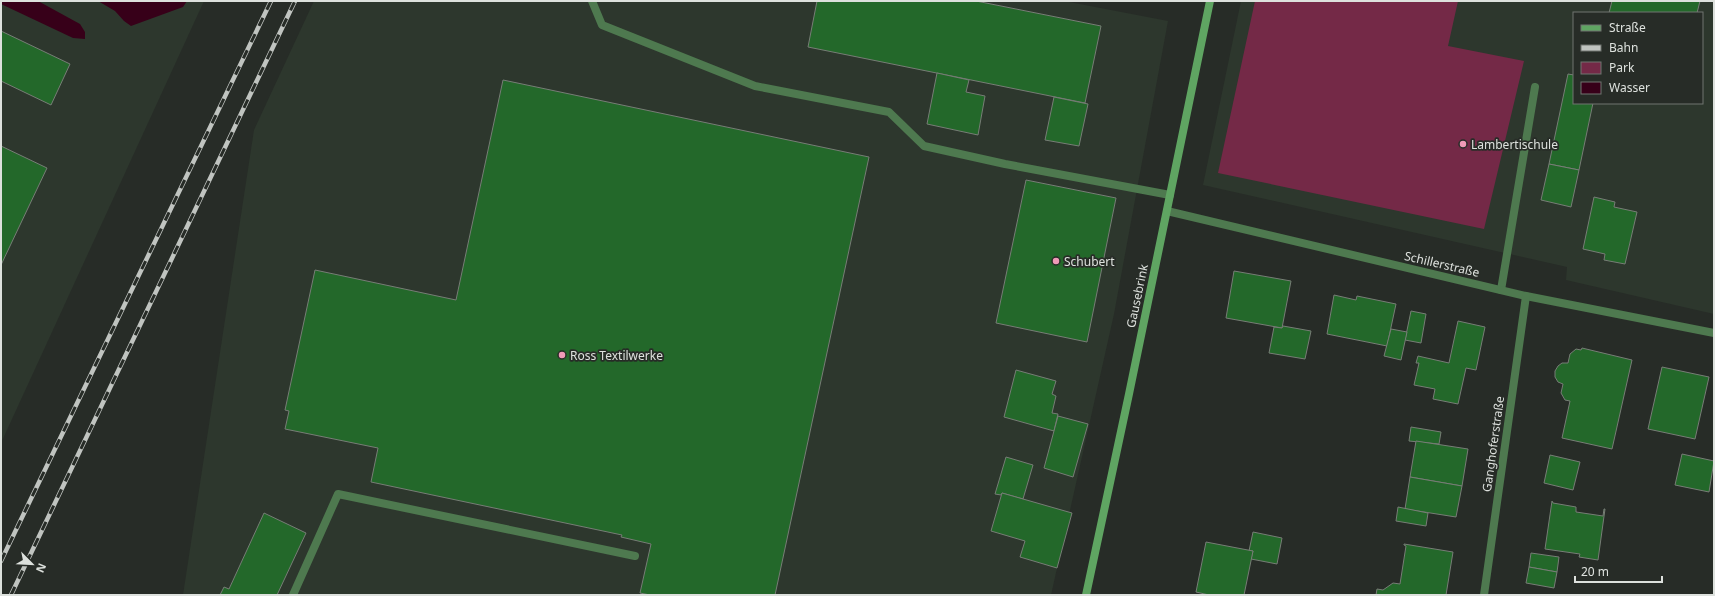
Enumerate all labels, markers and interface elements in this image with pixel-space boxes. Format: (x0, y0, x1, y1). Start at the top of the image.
legend (1573, 12, 1703, 104)
text: Straße (1609, 19, 1646, 36)
text: Bahn (1609, 39, 1638, 56)
text: Park (1609, 59, 1635, 76)
text: Wasser (1609, 79, 1650, 96)
place label: Lambertischule (1471, 136, 1558, 153)
marker: Lambertischule (1458, 139, 1468, 149)
street label: Schillerstraße (1403, 247, 1481, 281)
place label: Schubert (1064, 253, 1115, 270)
marker: Schubert (1051, 256, 1061, 266)
street label: Gausebrink (1122, 262, 1152, 329)
place label: Ross Textilwerke (570, 347, 663, 364)
marker: Ross Textilwerke (557, 350, 567, 360)
street label: Ganghoferstraße (1478, 395, 1508, 493)
north arrow (12, 544, 52, 584)
scale bar (1575, 558, 1662, 584)
text: N (33, 561, 50, 575)
text: 20 m (1581, 563, 1609, 580)

